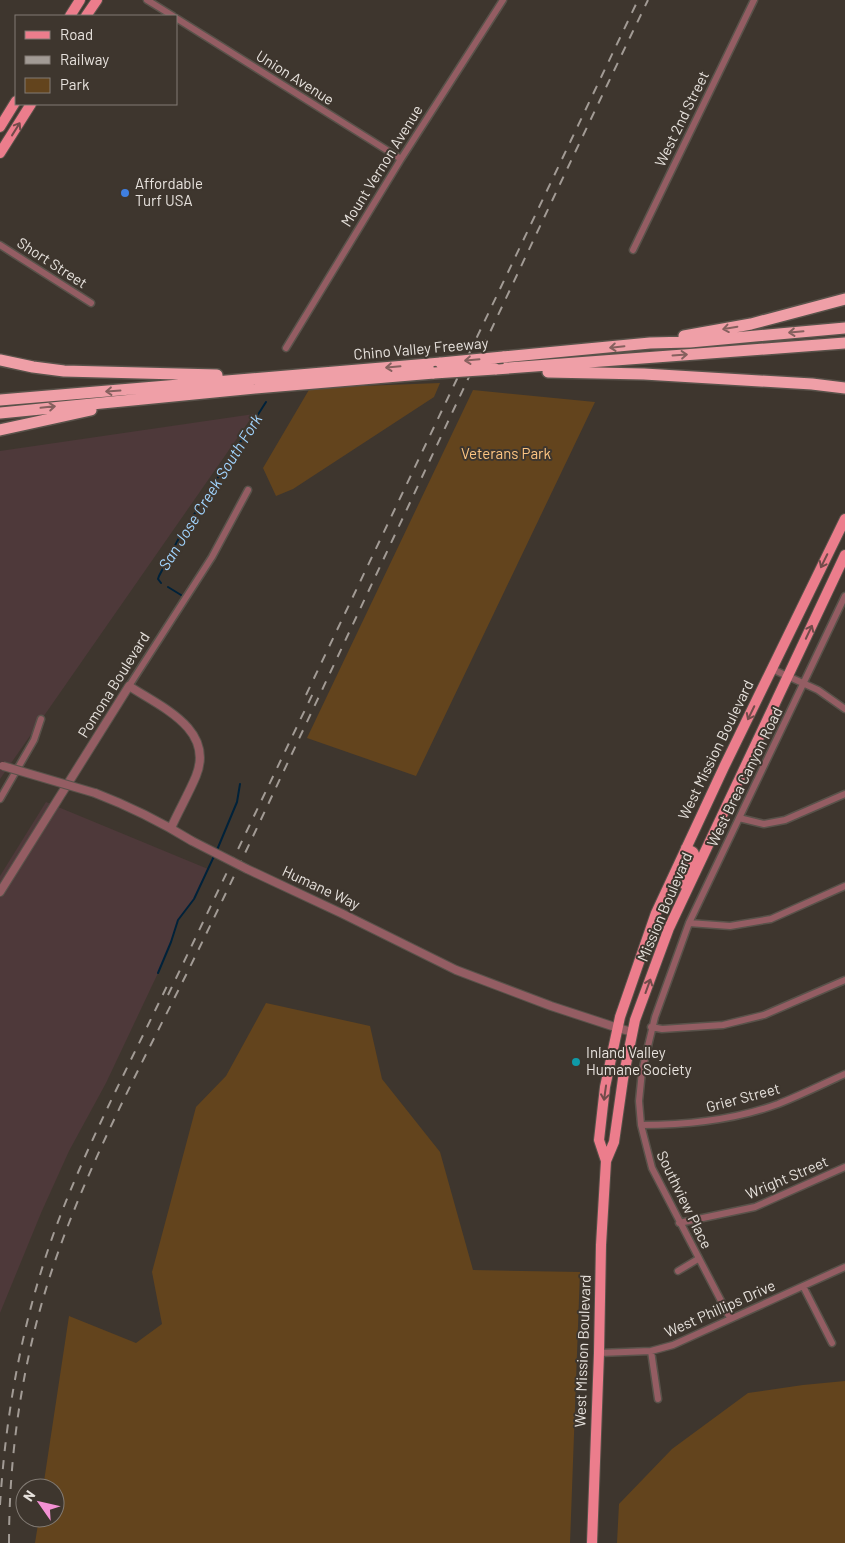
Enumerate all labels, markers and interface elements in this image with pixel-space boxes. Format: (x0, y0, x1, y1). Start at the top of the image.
legend (15, 15, 178, 105)
text: Road (60, 25, 93, 43)
street label: Union Avenue (253, 46, 338, 108)
text: Railway (60, 50, 109, 68)
street label: West 2nd Street (650, 68, 712, 169)
text: Park (60, 75, 90, 93)
street label: Mount Vernon Avenue (336, 101, 426, 230)
one-way arrow (11, 122, 21, 136)
place label: Affordable Turf USA (135, 174, 203, 209)
marker: Affordable Turf USA (119, 187, 131, 199)
street label: Short Street (14, 233, 91, 291)
one-way arrow (722, 323, 738, 333)
one-way arrow (789, 328, 805, 337)
street label: Chino Valley Freeway (353, 333, 489, 363)
one-way arrow (609, 342, 625, 352)
one-way arrow (671, 351, 687, 360)
one-way arrow (464, 355, 480, 365)
one-way arrow (385, 362, 401, 372)
one-way arrow (105, 386, 121, 396)
one-way arrow (40, 402, 56, 412)
water label: San Jose Creek South Fork (154, 410, 266, 573)
park label: Veterans Park (461, 444, 552, 462)
one-way arrow (819, 553, 829, 568)
one-way arrow (804, 624, 814, 639)
street label: Pomona Boulevard (73, 628, 153, 741)
street label: West Mission Boulevard (674, 677, 757, 822)
street label: West Brea Canyon Road (702, 704, 786, 849)
one-way arrow (746, 705, 756, 720)
street label: Mission Boulevard (633, 849, 695, 964)
street label: Humane Way (280, 861, 363, 913)
one-way arrow (644, 978, 653, 994)
place label: Inland Valley Humane Society (586, 1043, 692, 1078)
marker: Inland Valley Humane Society (570, 1056, 582, 1068)
street label: Grier Street (704, 1079, 782, 1116)
one-way arrow (599, 1085, 609, 1101)
street label: Southview Place (653, 1148, 716, 1251)
street label: Wright Street (743, 1152, 831, 1203)
street label: West Mission Boulevard (570, 1274, 594, 1428)
street label: West Phillips Drive (661, 1276, 778, 1341)
north arrow (15, 1478, 65, 1528)
text: N (19, 1487, 38, 1504)

